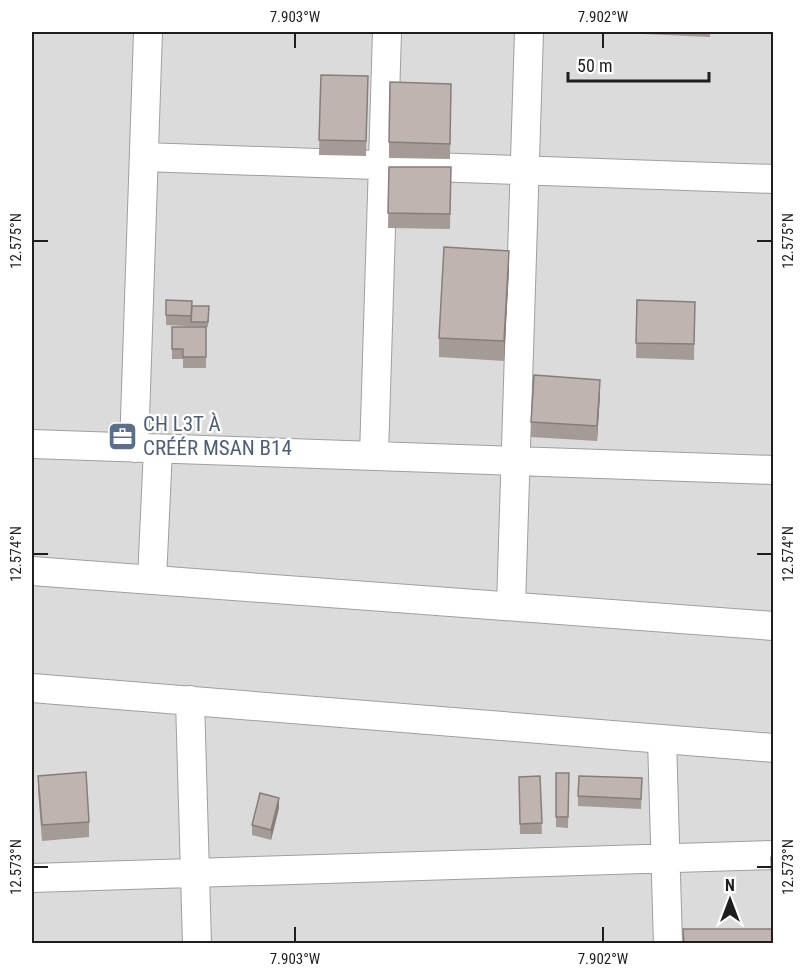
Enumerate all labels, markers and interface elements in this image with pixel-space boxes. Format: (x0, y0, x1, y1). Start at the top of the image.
text: 7.903°W (270, 8, 321, 26)
text: 7.902°W (578, 8, 629, 26)
scale bar (568, 45, 709, 83)
text: 50 m (577, 55, 612, 76)
text: 12.575°N (7, 213, 25, 269)
text: 12.575°N (779, 213, 797, 269)
place label: CH L3T À CRÉÉR MSAN B14 (143, 412, 292, 460)
office icon: CH L3T À CRÉÉR MSAN B14 (106, 420, 138, 452)
text: 12.574°N (7, 526, 25, 582)
text: 12.574°N (779, 526, 797, 582)
text: 12.573°N (7, 839, 25, 895)
text: 12.573°N (779, 839, 797, 895)
north arrow (700, 870, 760, 930)
text: N (725, 876, 735, 895)
text: 7.903°W (270, 950, 321, 968)
text: 7.902°W (578, 950, 629, 968)

